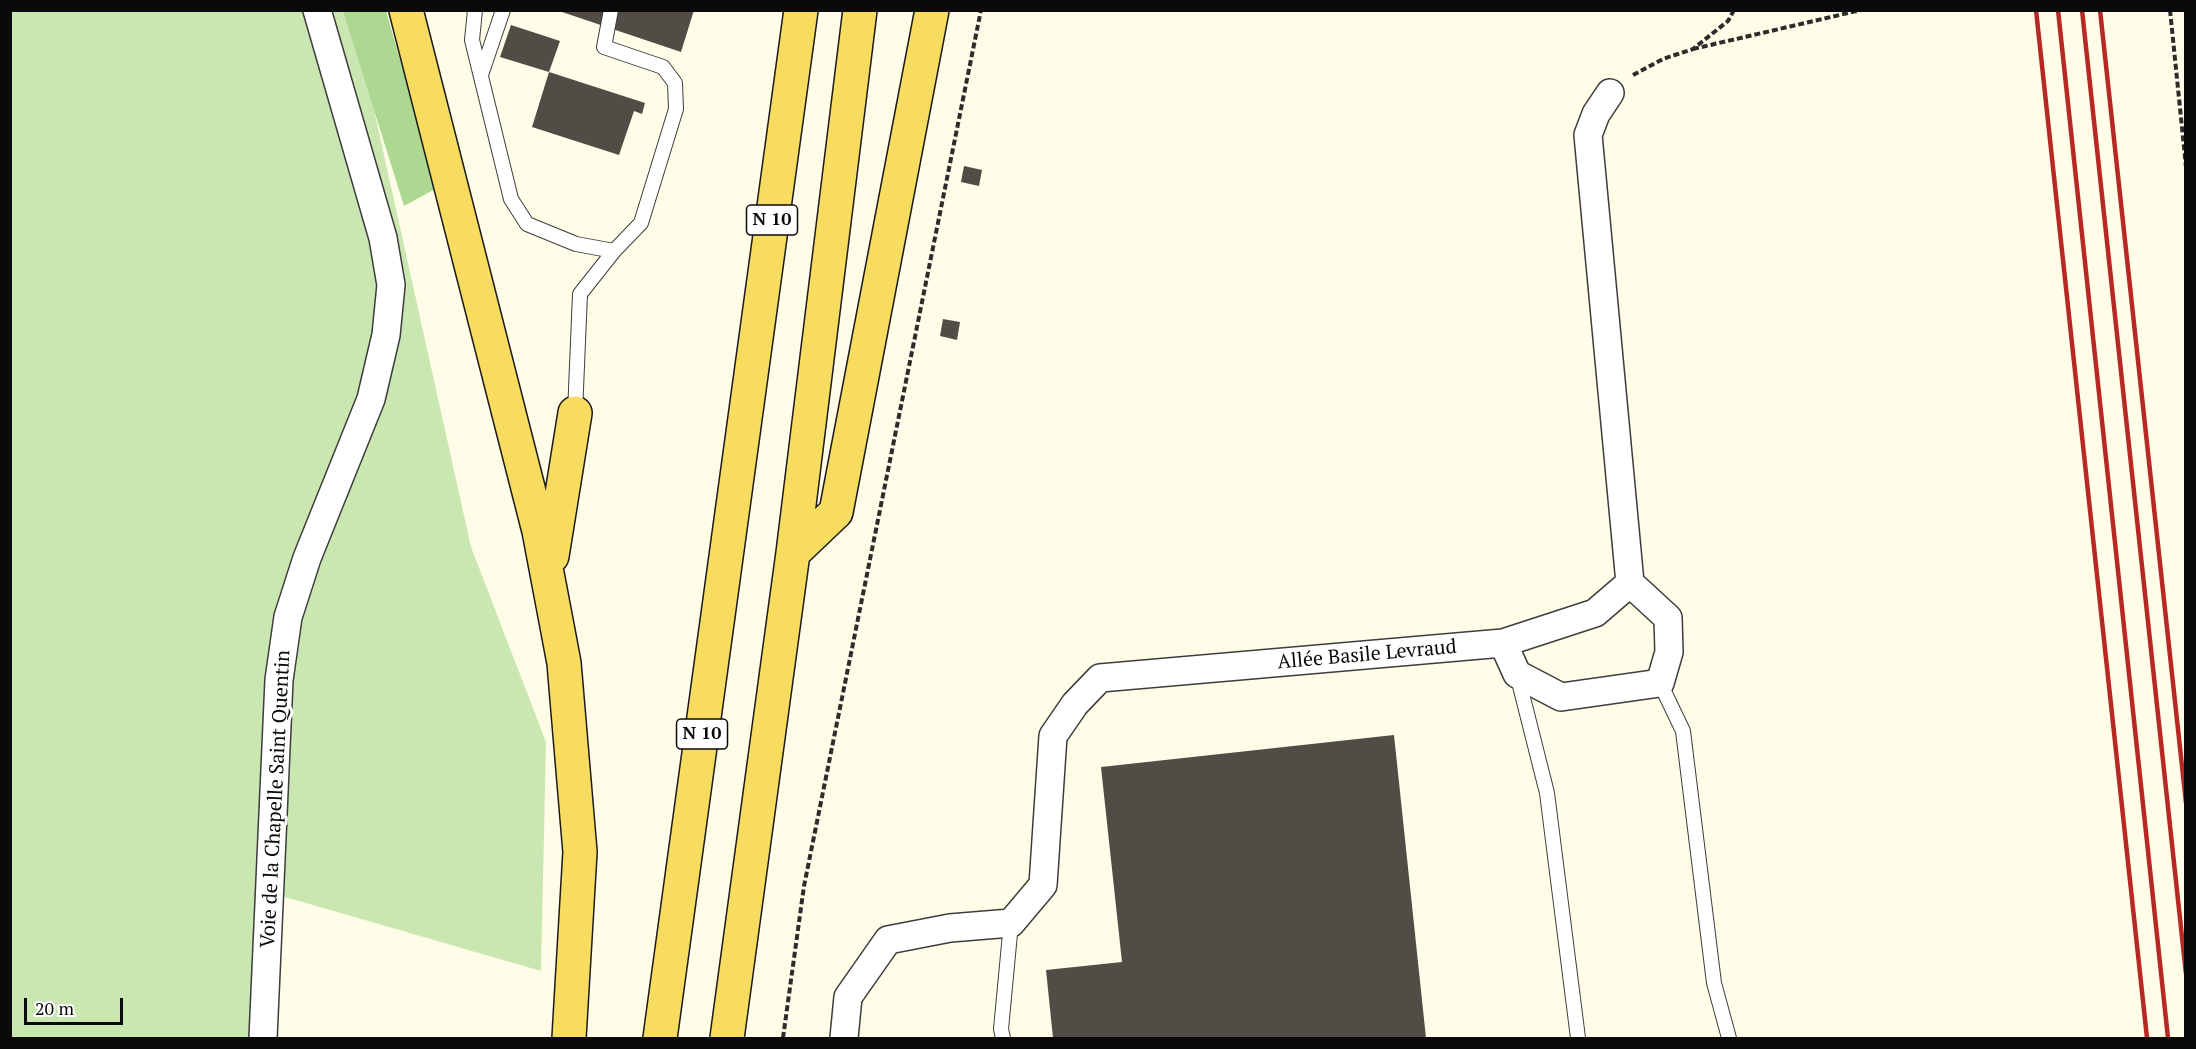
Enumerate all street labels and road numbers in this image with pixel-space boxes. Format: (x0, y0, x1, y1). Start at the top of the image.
road number: N 10 (746, 205, 798, 235)
street label: Allée Basile Levraud (1276, 635, 1458, 675)
street label: Voie de la Chapelle Saint Quentin (256, 649, 296, 949)
road number: N 10 (676, 719, 728, 749)

